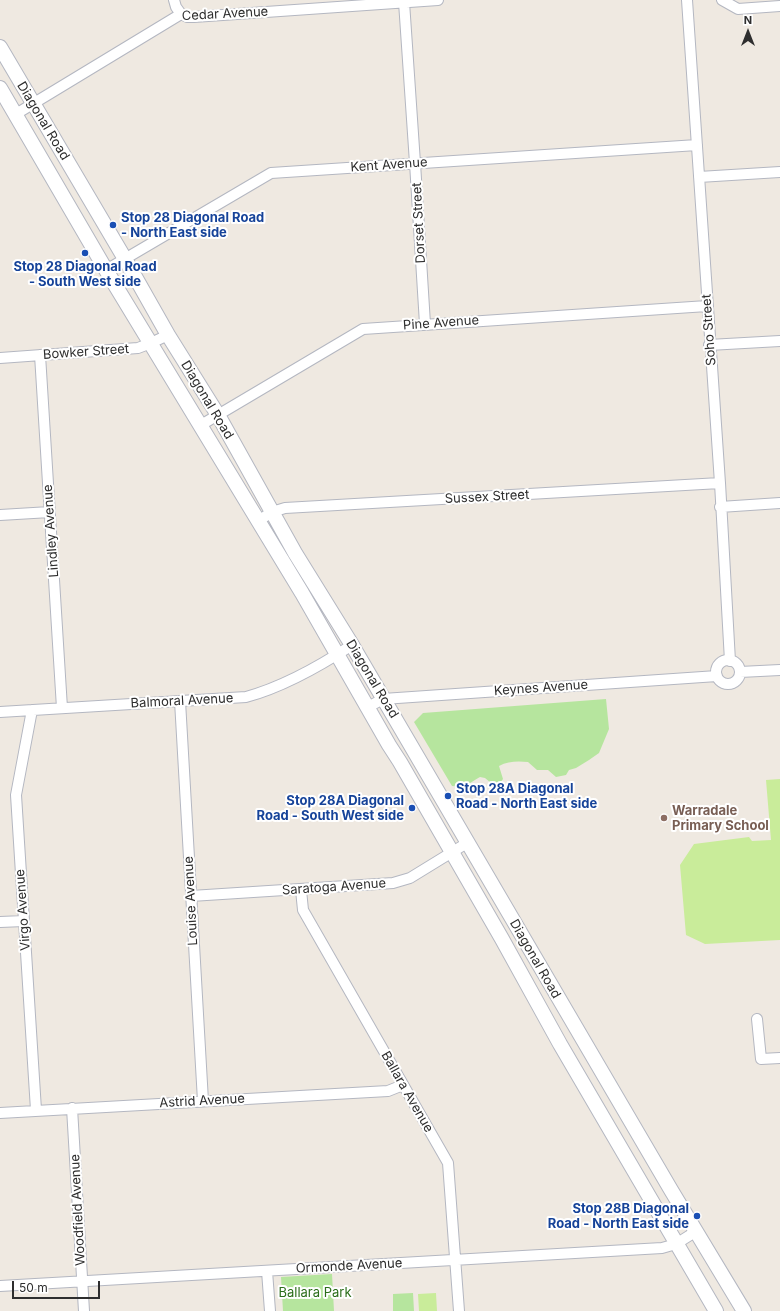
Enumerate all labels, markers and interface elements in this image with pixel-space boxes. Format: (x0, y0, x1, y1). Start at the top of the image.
street label: Cedar Avenue (181, 4, 269, 24)
north arrow (728, 12, 768, 52)
text: N (744, 13, 752, 27)
street label: Diagonal Road (13, 79, 73, 163)
street label: Kent Avenue (350, 155, 428, 175)
street label: Dorset Street (409, 182, 429, 264)
place label: Stop 28 Diagonal Road - North East side (121, 210, 264, 241)
marker: Stop 28 Diagonal Road - North East side (108, 220, 118, 230)
marker: Stop 28 Diagonal Road - South West side (80, 248, 90, 258)
place label: Stop 28 Diagonal Road - South West side (13, 259, 157, 290)
street label: Soho Street (699, 294, 719, 366)
street label: Pine Avenue (403, 313, 479, 333)
street label: Bowker Street (42, 341, 130, 363)
street label: Diagonal Road (177, 358, 237, 442)
street label: Lindley Avenue (40, 484, 62, 578)
street label: Sussex Street (444, 487, 530, 507)
street label: Diagonal Road (342, 637, 402, 721)
street label: Keynes Avenue (493, 677, 589, 699)
street label: Balmoral Avenue (130, 691, 234, 711)
place label: Stop 28A Diagonal Road - North East side (456, 781, 597, 812)
marker: Stop 28A Diagonal Road - North East side (443, 791, 453, 801)
place label: Stop 28A Diagonal Road - South West side (257, 793, 404, 824)
marker: Stop 28A Diagonal Road - South West side (407, 803, 417, 813)
place label: Warradale Primary School (672, 803, 769, 834)
marker: Warradale Primary School (659, 813, 669, 823)
street label: Louise Avenue (181, 856, 201, 946)
street label: Virgo Avenue (12, 869, 34, 951)
street label: Saratoga Avenue (281, 876, 387, 898)
street label: Diagonal Road (506, 917, 564, 1001)
street label: Ballara Avenue (378, 1049, 436, 1135)
street label: Astrid Avenue (159, 1091, 245, 1111)
street label: Woodfield Avenue (67, 1154, 89, 1266)
place label: Stop 28B Diagonal Road - North East side (548, 1201, 689, 1232)
marker: Stop 28B Diagonal Road - North East side (692, 1211, 702, 1221)
street label: Ormonde Avenue (295, 1255, 403, 1277)
scale bar (14, 1273, 102, 1299)
text: 50 m (19, 1280, 48, 1295)
park label: Ballara Park (278, 1285, 352, 1301)

